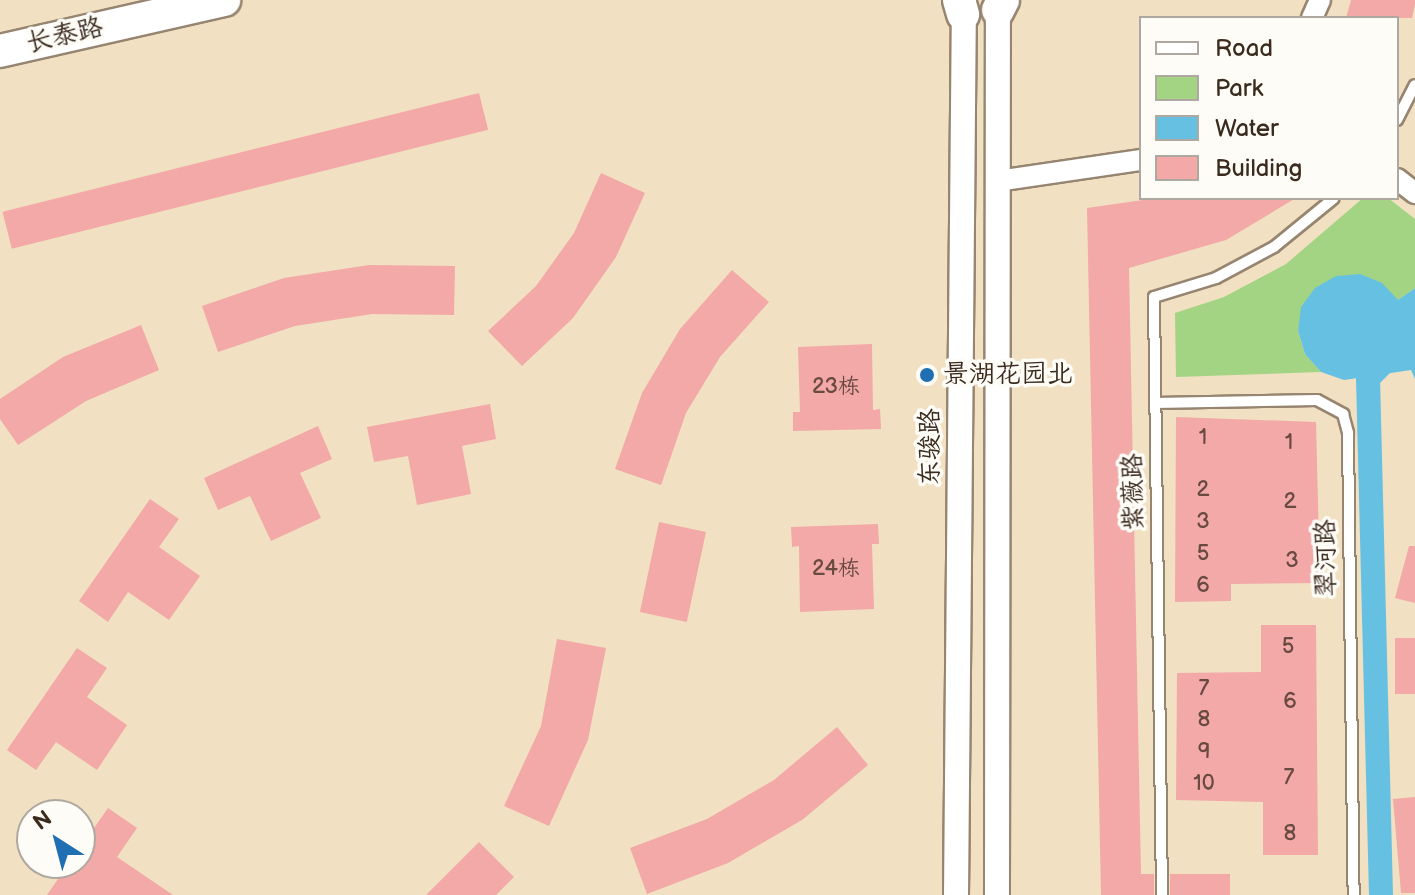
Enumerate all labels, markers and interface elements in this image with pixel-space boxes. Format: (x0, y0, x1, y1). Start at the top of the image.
street label: 长泰路 (23, 12, 107, 60)
legend (1139, 16, 1399, 200)
text: Road (1215, 34, 1273, 63)
text: Park (1215, 74, 1263, 103)
text: Water (1215, 114, 1279, 143)
text: Building (1215, 154, 1302, 183)
place label: 景湖花园北 (943, 359, 1073, 391)
marker: 景湖花园北 (918, 366, 936, 384)
house number: 23栋 (812, 374, 860, 400)
street label: 东骏路 (915, 408, 947, 486)
house number: 1 (1199, 425, 1207, 451)
house number: 1 (1285, 430, 1293, 456)
street label: 紫薇路 (1118, 453, 1150, 531)
house number: 2 (1197, 477, 1209, 503)
house number: 2 (1284, 489, 1296, 515)
house number: 3 (1196, 509, 1210, 535)
street label: 翠河路 (1311, 519, 1343, 597)
house number: 5 (1197, 541, 1209, 567)
house number: 3 (1285, 548, 1299, 574)
house number: 24栋 (812, 556, 860, 582)
house number: 6 (1196, 573, 1210, 599)
house number: 5 (1282, 634, 1294, 660)
house number: 7 (1199, 676, 1209, 702)
house number: 6 (1283, 689, 1297, 715)
house number: 8 (1198, 707, 1210, 733)
house number: 9 (1198, 739, 1210, 765)
house number: 7 (1284, 765, 1294, 791)
house number: 10 (1193, 771, 1215, 797)
north arrow (16, 799, 96, 879)
text: N (28, 805, 57, 837)
house number: 8 (1284, 821, 1296, 847)

